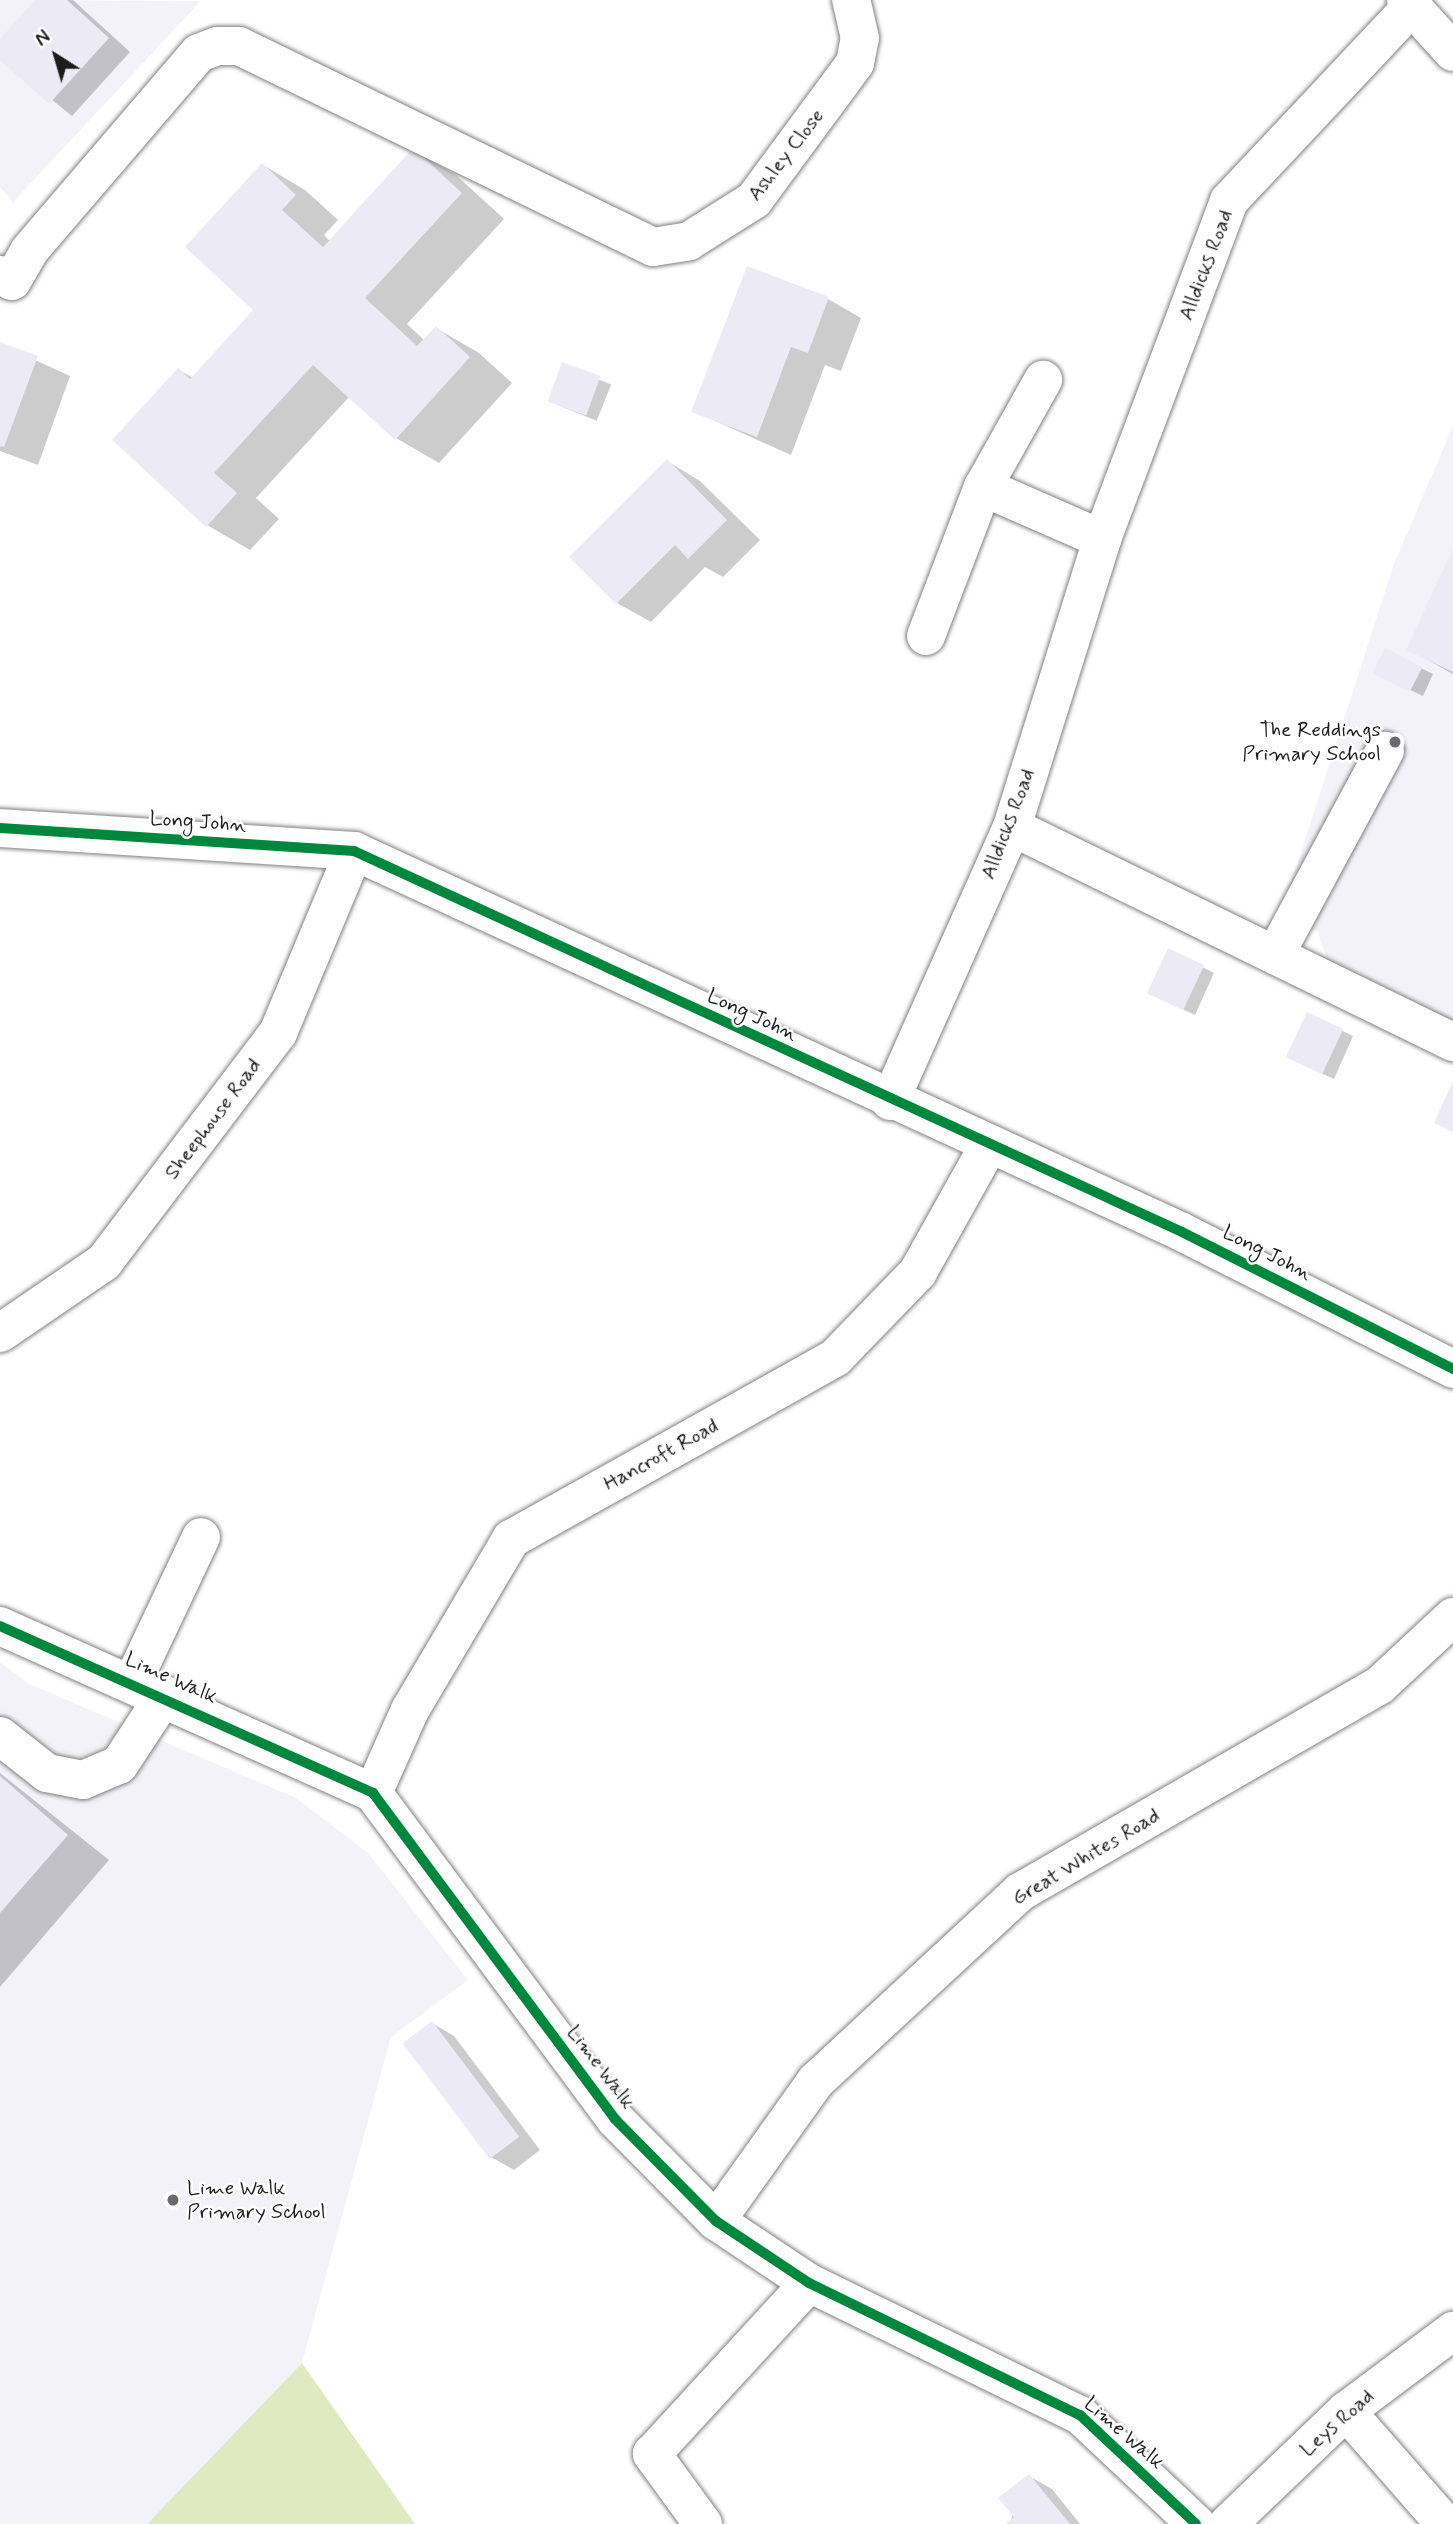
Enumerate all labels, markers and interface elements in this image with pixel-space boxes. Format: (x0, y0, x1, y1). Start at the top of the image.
north arrow (21, 21, 91, 91)
text: N (30, 25, 56, 53)
street label: Ashley Close (742, 104, 830, 206)
street label: Alldicks Road (1173, 206, 1239, 324)
place label: The Reddings Primary School (1242, 717, 1381, 767)
marker: The Reddings Primary School (1387, 734, 1403, 750)
street label: Alldicks Road (975, 765, 1041, 883)
street label: Long John (149, 806, 247, 838)
street label: Long John (703, 983, 801, 1047)
street label: Sheephouse Road (159, 1053, 267, 1185)
street label: Long John (1218, 1220, 1316, 1286)
street label: Hancroft Road (600, 1413, 722, 1497)
street label: Lime Walk (121, 1647, 221, 1709)
street label: Great Whites Road (1007, 1803, 1165, 1911)
street label: Lime Walk (561, 2020, 641, 2114)
place label: Lime Walk Primary School (187, 2175, 326, 2225)
marker: Lime Walk Primary School (165, 2192, 181, 2208)
street label: Leys Road (1295, 2384, 1379, 2462)
street label: Lime Walk (1079, 2391, 1169, 2475)

